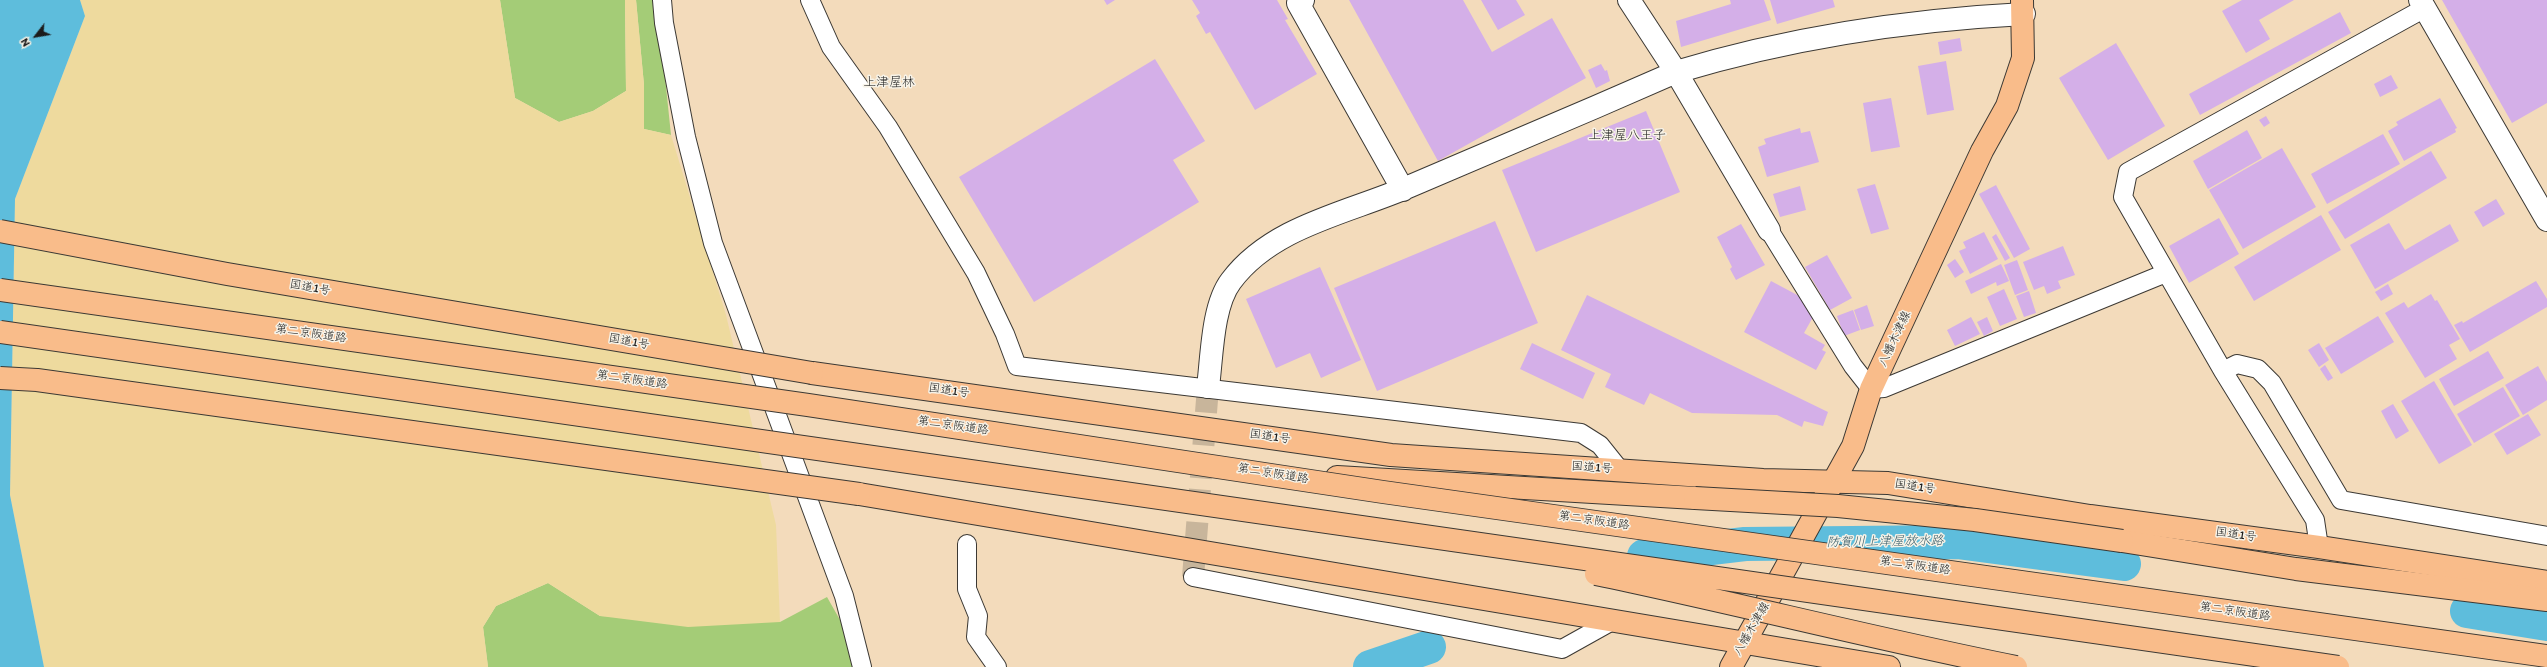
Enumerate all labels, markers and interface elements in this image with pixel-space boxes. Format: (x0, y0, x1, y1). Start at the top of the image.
north arrow (16, 16, 56, 56)
text: N (18, 36, 33, 49)
district label: 上津屋林 (863, 75, 915, 91)
district label: 上津屋八王子 (1588, 128, 1666, 144)
street label: 国道1号 (288, 277, 332, 299)
street label: 八幡木津線 (1876, 309, 1914, 369)
street label: 第二京阪道路 (274, 322, 348, 346)
street label: 国道1号 (607, 331, 651, 353)
street label: 第二京阪道路 (595, 368, 669, 392)
street label: 国道1号 (927, 381, 971, 401)
street label: 第二京阪道路 (916, 414, 990, 438)
street label: 国道1号 (1248, 427, 1292, 447)
street label: 国道1号 (1571, 459, 1613, 477)
street label: 第二京阪道路 (1236, 461, 1310, 487)
street label: 国道1号 (1893, 477, 1937, 497)
street label: 第二京阪道路 (1557, 509, 1631, 533)
street label: 国道1号 (2214, 525, 2258, 545)
water label: 防賀川上津屋放水路 (1826, 533, 1944, 551)
street label: 第二京阪道路 (1878, 554, 1952, 578)
street label: 八幡木津線 (1731, 599, 1773, 659)
street label: 第二京阪道路 (2198, 600, 2272, 624)

